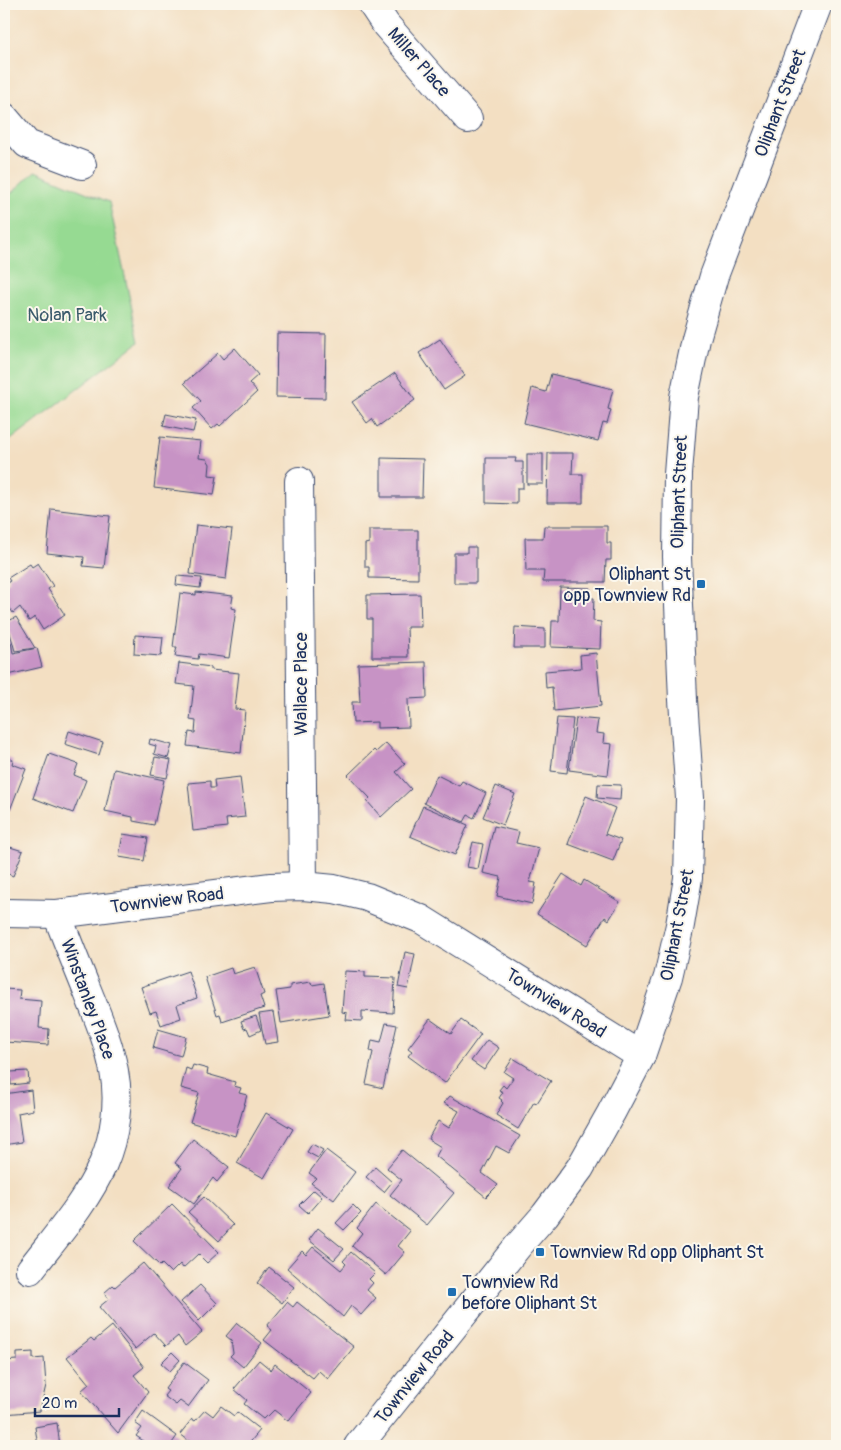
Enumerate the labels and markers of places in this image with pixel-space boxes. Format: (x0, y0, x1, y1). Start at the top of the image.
place label: Oliphant St opp Townview Rd (564, 563, 692, 607)
marker: Oliphant St opp Townview Rd (695, 578, 707, 590)
place label: Townview Rd opp Oliphant St (550, 1241, 764, 1264)
marker: Townview Rd opp Oliphant St (534, 1246, 546, 1258)
place label: Townview Rd before Oliphant St (462, 1271, 598, 1315)
marker: Townview Rd before Oliphant St (446, 1286, 458, 1298)

